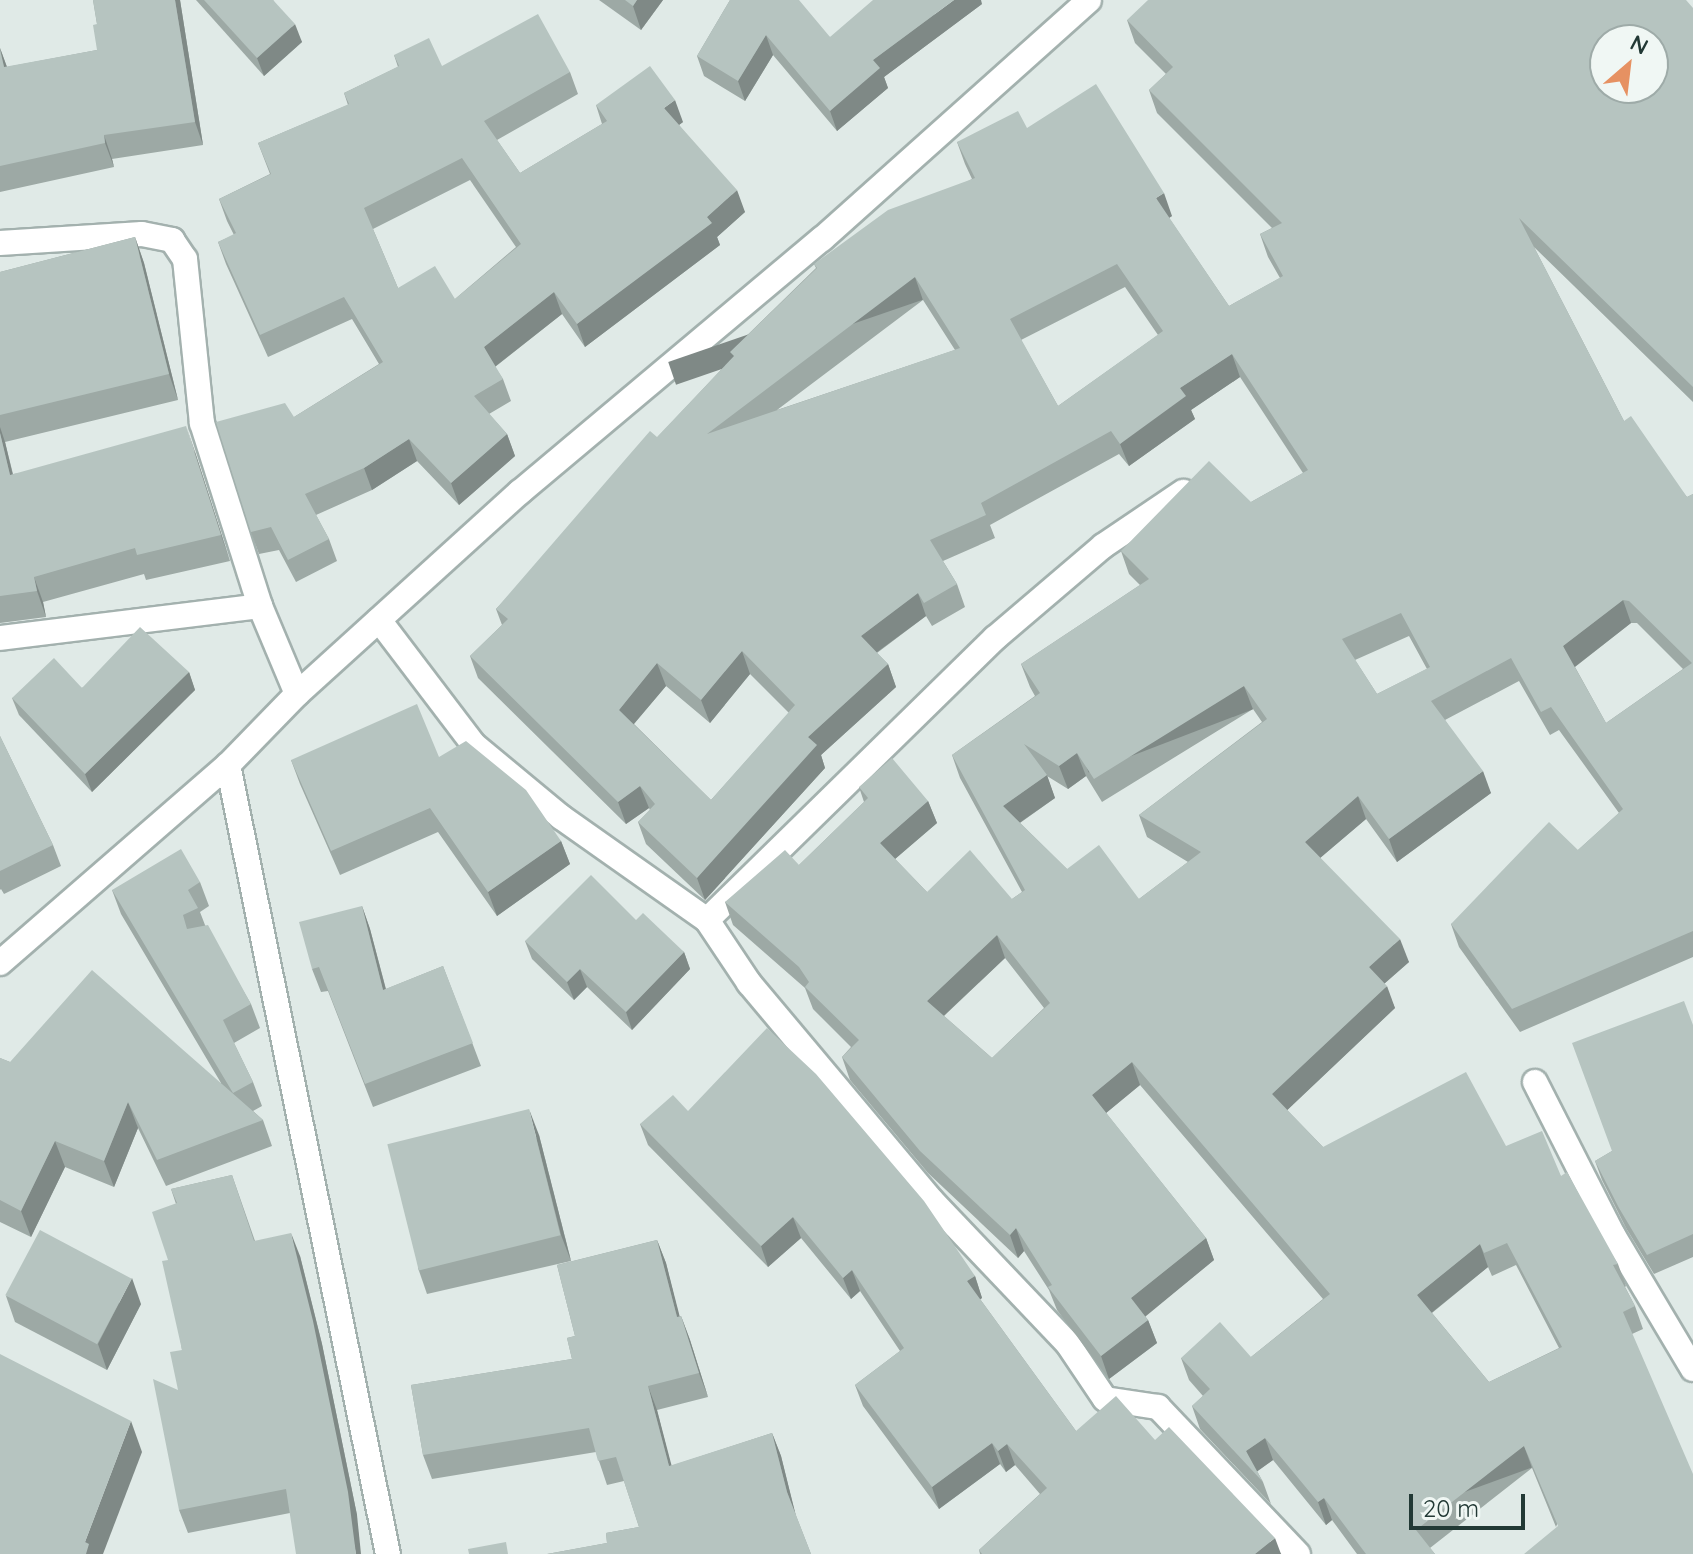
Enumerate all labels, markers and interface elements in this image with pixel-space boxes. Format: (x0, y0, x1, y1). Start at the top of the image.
north arrow (1589, 24, 1669, 104)
text: N (1626, 28, 1653, 61)
scale bar (1413, 1478, 1529, 1528)
text: 20 m (1423, 1493, 1479, 1523)

